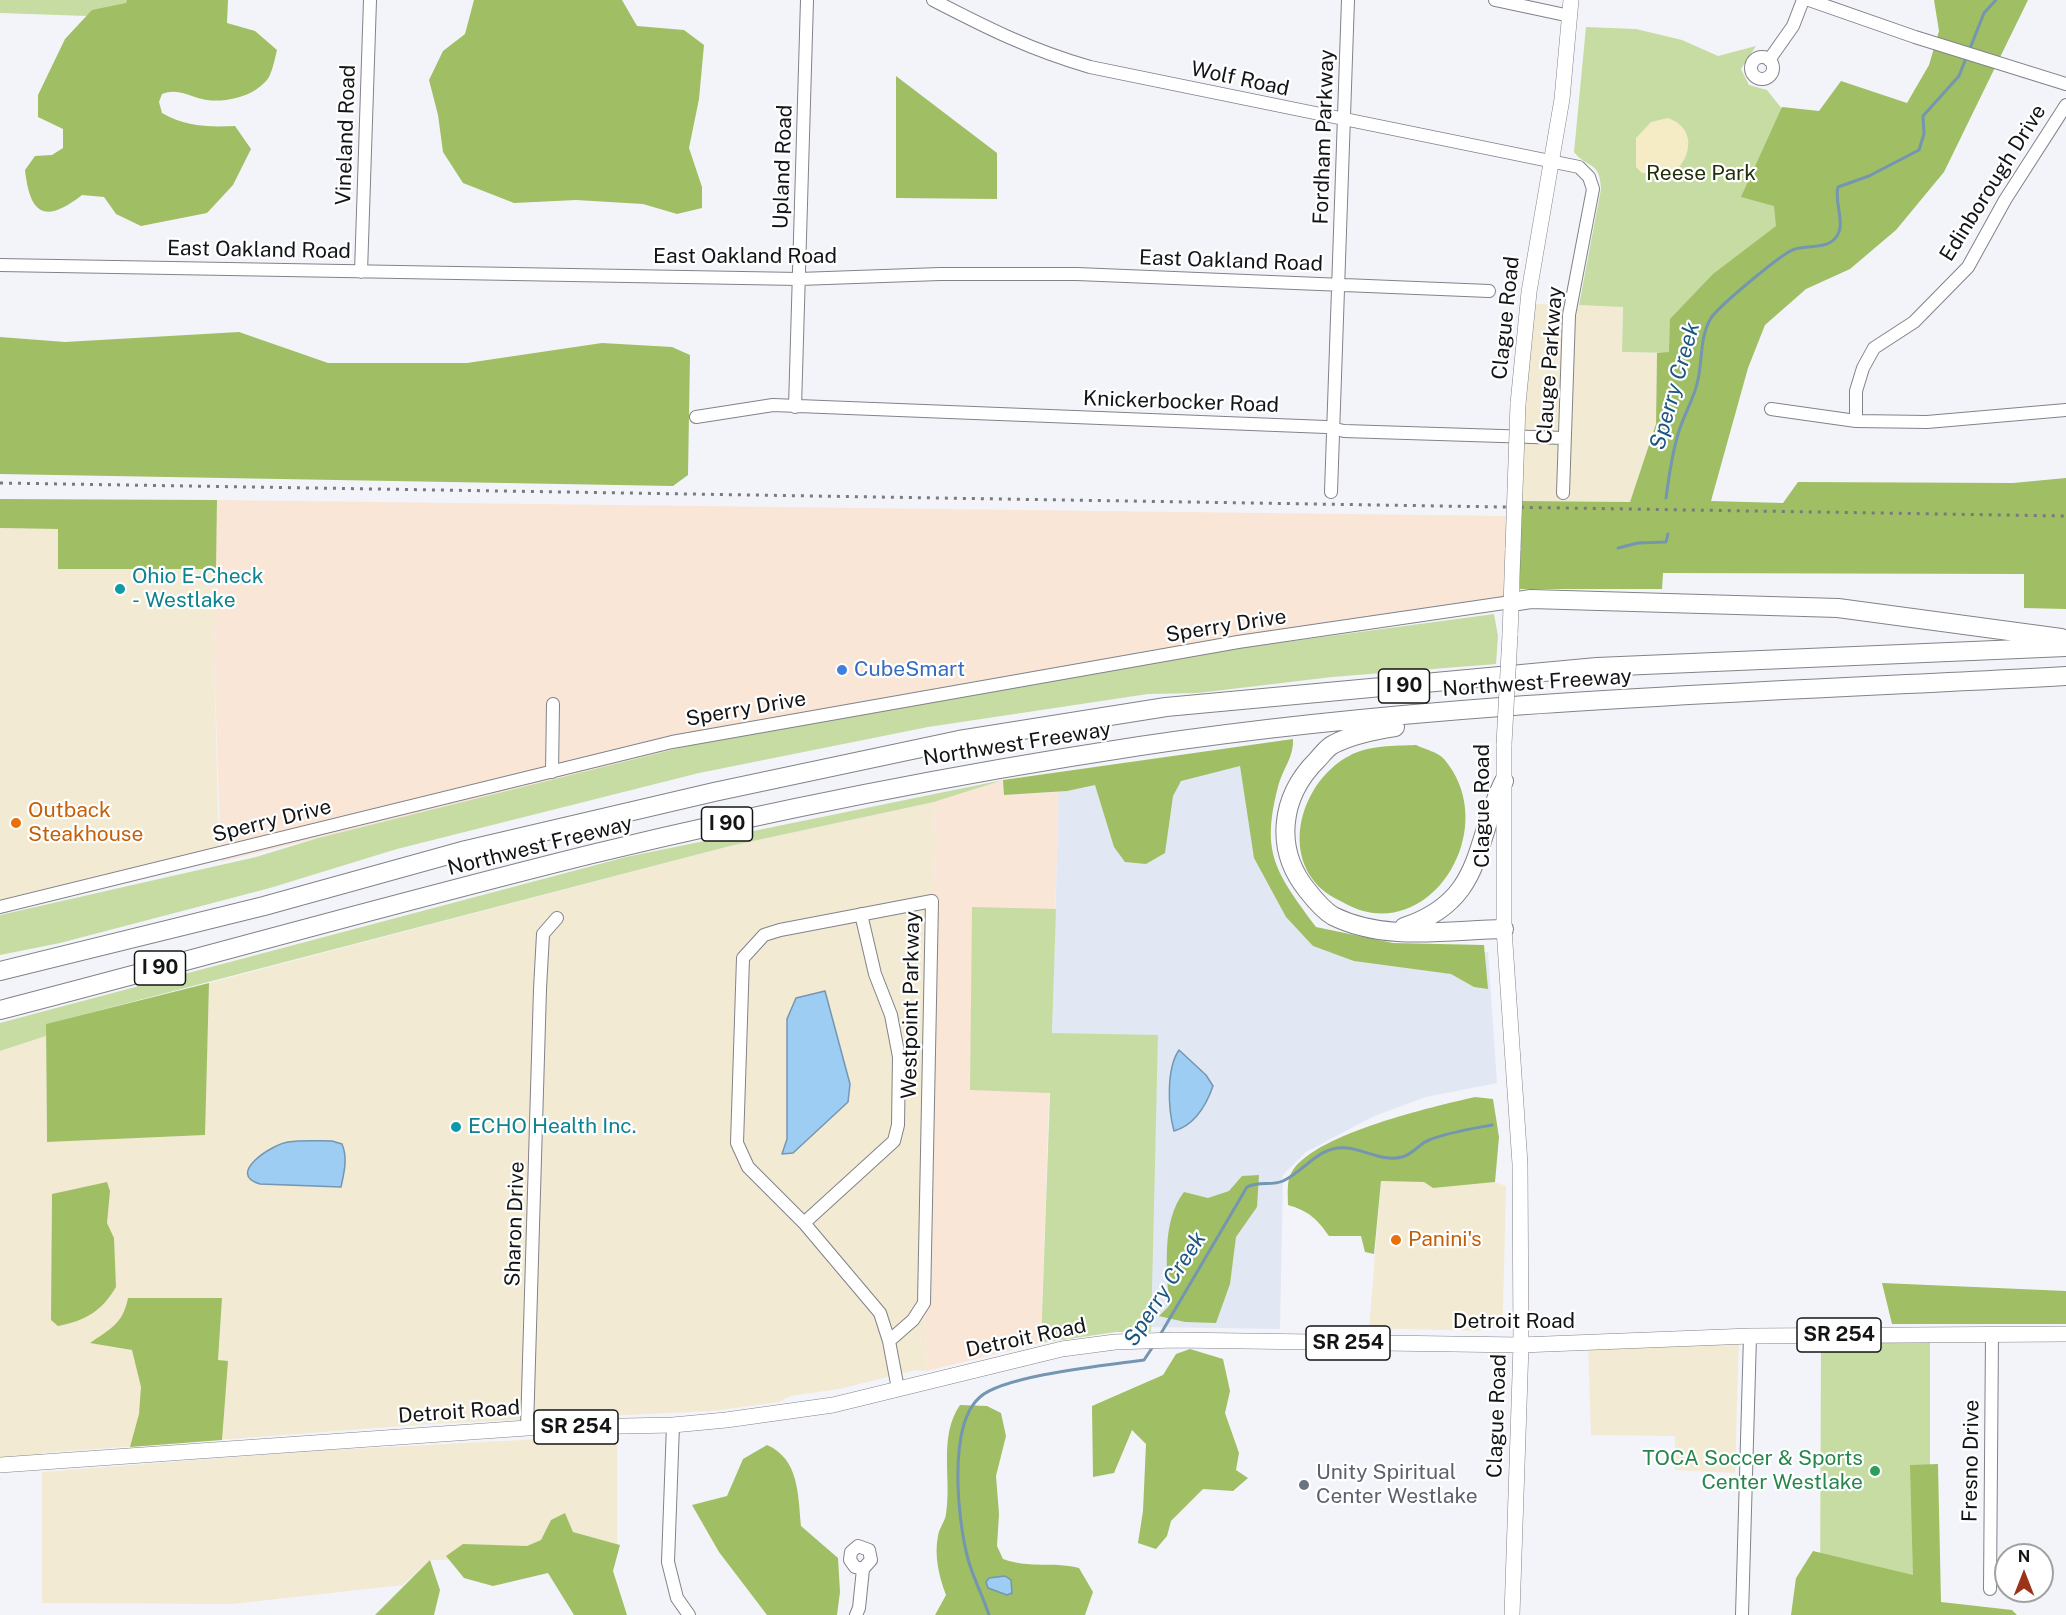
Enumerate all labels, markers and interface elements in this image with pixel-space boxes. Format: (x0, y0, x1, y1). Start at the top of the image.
street label: Fordham Parkway (1308, 49, 1340, 225)
street label: Wolf Road (1188, 56, 1292, 102)
street label: Vineland Road (331, 64, 361, 206)
street label: Edinborough Drive (1935, 100, 2051, 266)
street label: Upland Road (768, 104, 798, 230)
park label: Reese Park (1646, 161, 1756, 187)
street label: East Oakland Road (167, 236, 351, 264)
street label: East Oakland Road (653, 244, 837, 270)
street label: East Oakland Road (1139, 245, 1323, 277)
street label: Clague Road (1487, 255, 1525, 381)
street label: Clauge Parkway (1532, 285, 1568, 445)
water label: Sperry Creek (1644, 319, 1706, 453)
street label: Knickerbocker Road (1083, 386, 1279, 418)
place label: Ohio E-Check - Westlake (132, 564, 264, 614)
marker: Ohio E-Check - Westlake (113, 582, 127, 596)
street label: Sperry Drive (1164, 604, 1288, 648)
place label: CubeSmart (854, 657, 965, 683)
marker: CubeSmart (835, 663, 849, 677)
street label: Northwest Freeway (1441, 664, 1633, 702)
road number: I 90 (1378, 669, 1430, 703)
street label: Sperry Drive (684, 686, 808, 732)
street label: Northwest Freeway (921, 717, 1113, 771)
street label: Clague Road (1470, 744, 1496, 868)
street label: Sperry Drive (210, 794, 334, 848)
place label: Outback Steakhouse (28, 798, 143, 848)
road number: I 90 (702, 807, 752, 841)
street label: Northwest Freeway (445, 811, 635, 881)
marker: Outback Steakhouse (9, 816, 23, 830)
street label: Westpoint Parkway (897, 911, 925, 1099)
road number: I 90 (134, 951, 186, 985)
place label: ECHO Health Inc. (468, 1114, 637, 1140)
marker: ECHO Health Inc. (449, 1120, 463, 1134)
street label: Sharon Drive (500, 1161, 530, 1287)
water label: Sperry Creek (1118, 1227, 1212, 1351)
place label: Panini's (1408, 1227, 1482, 1253)
marker: Panini's (1389, 1233, 1403, 1247)
street label: Detroit Road (1453, 1309, 1575, 1335)
street label: Detroit Road (964, 1313, 1088, 1363)
road number: SR 254 (1797, 1318, 1881, 1352)
road number: SR 254 (1306, 1326, 1390, 1360)
street label: Clague Road (1482, 1354, 1512, 1478)
street label: Detroit Road (397, 1395, 521, 1429)
street label: Fresno Drive (1957, 1400, 1985, 1522)
road number: SR 254 (534, 1410, 618, 1444)
place label: TOCA Soccer & Sports Center Westlake (1642, 1446, 1863, 1496)
place label: Unity Spiritual Center Westlake (1316, 1460, 1478, 1510)
marker: TOCA Soccer & Sports Center Westlake (1868, 1464, 1882, 1478)
marker: Unity Spiritual Center Westlake (1297, 1478, 1311, 1492)
north arrow (1994, 1543, 2054, 1603)
text: N (2018, 1547, 2030, 1566)

